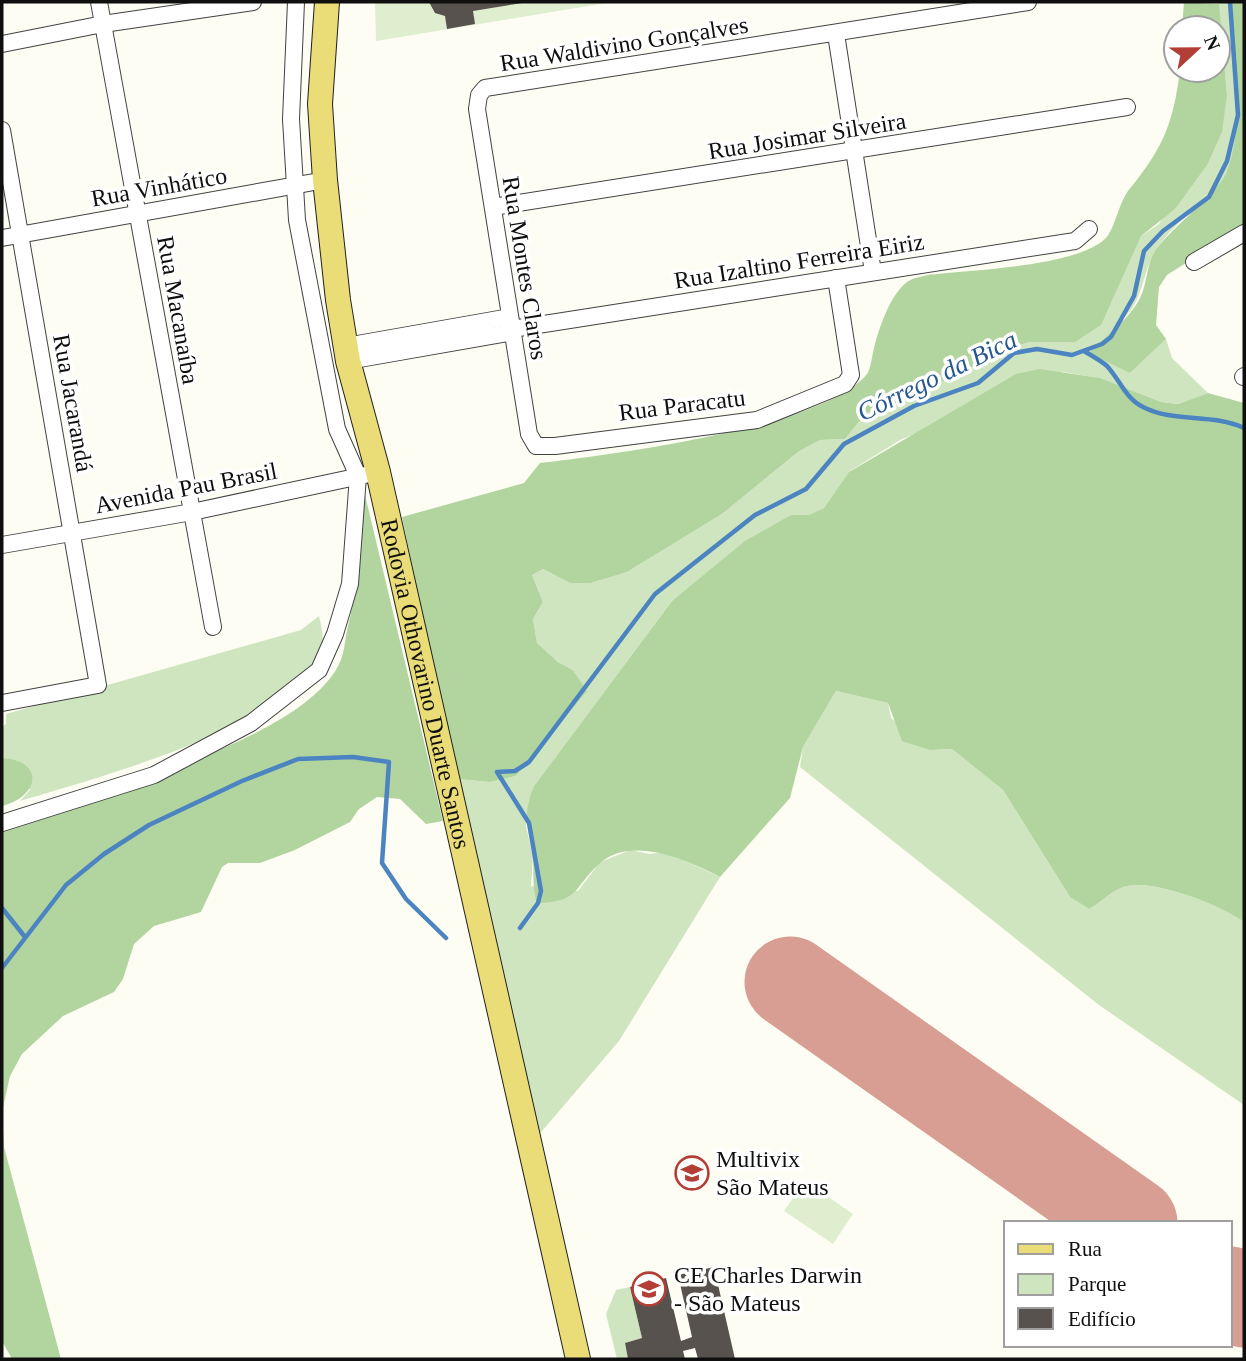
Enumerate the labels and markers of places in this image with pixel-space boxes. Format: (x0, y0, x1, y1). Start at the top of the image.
place label: Multivix São Mateus (716, 1146, 829, 1200)
school or university icon: Multivix São Mateus (673, 1154, 711, 1192)
place label: CE Charles Darwin - São Mateus (674, 1262, 862, 1316)
school or university icon: CE Charles Darwin - São Mateus (630, 1270, 668, 1308)

